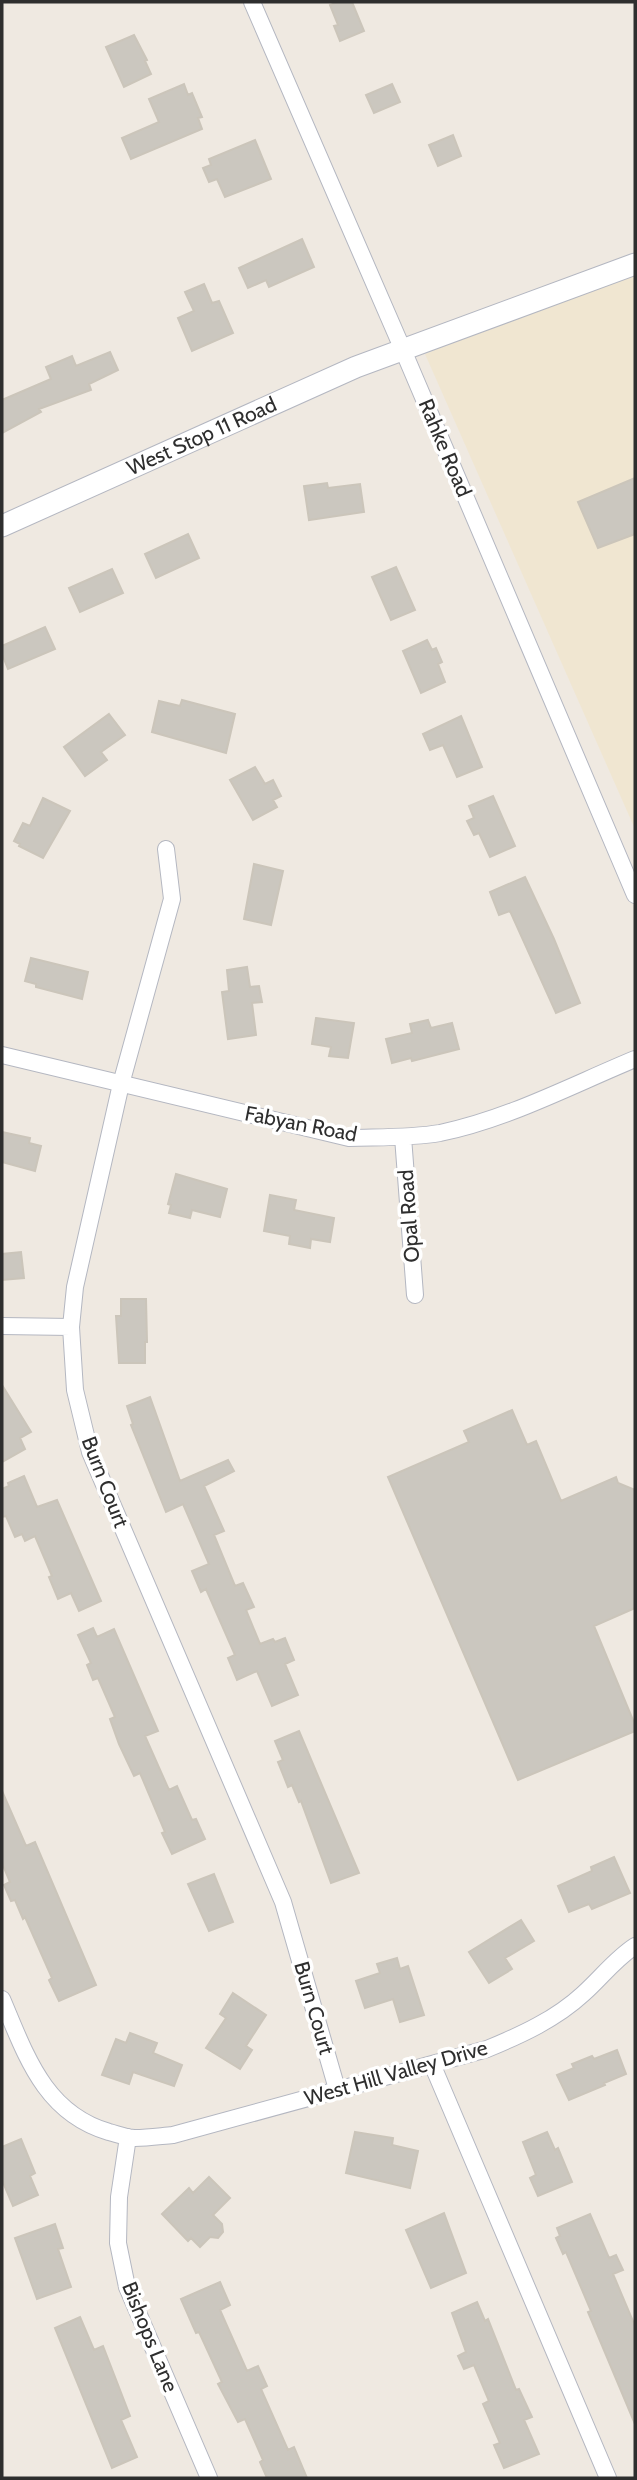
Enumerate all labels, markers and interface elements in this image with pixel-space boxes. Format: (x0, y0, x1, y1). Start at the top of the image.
street label: West Stop 11 Road (123, 391, 280, 480)
street label: Rahke Road (414, 395, 477, 501)
street label: Fabyan Road (243, 1100, 359, 1147)
street label: Opal Road (393, 1169, 424, 1263)
street label: Burn Court (77, 1433, 134, 1531)
street label: Burn Court (289, 1959, 340, 2057)
street label: West Hill Valley Drive (302, 2034, 490, 2111)
street label: Bishops Lane (117, 2278, 184, 2396)

